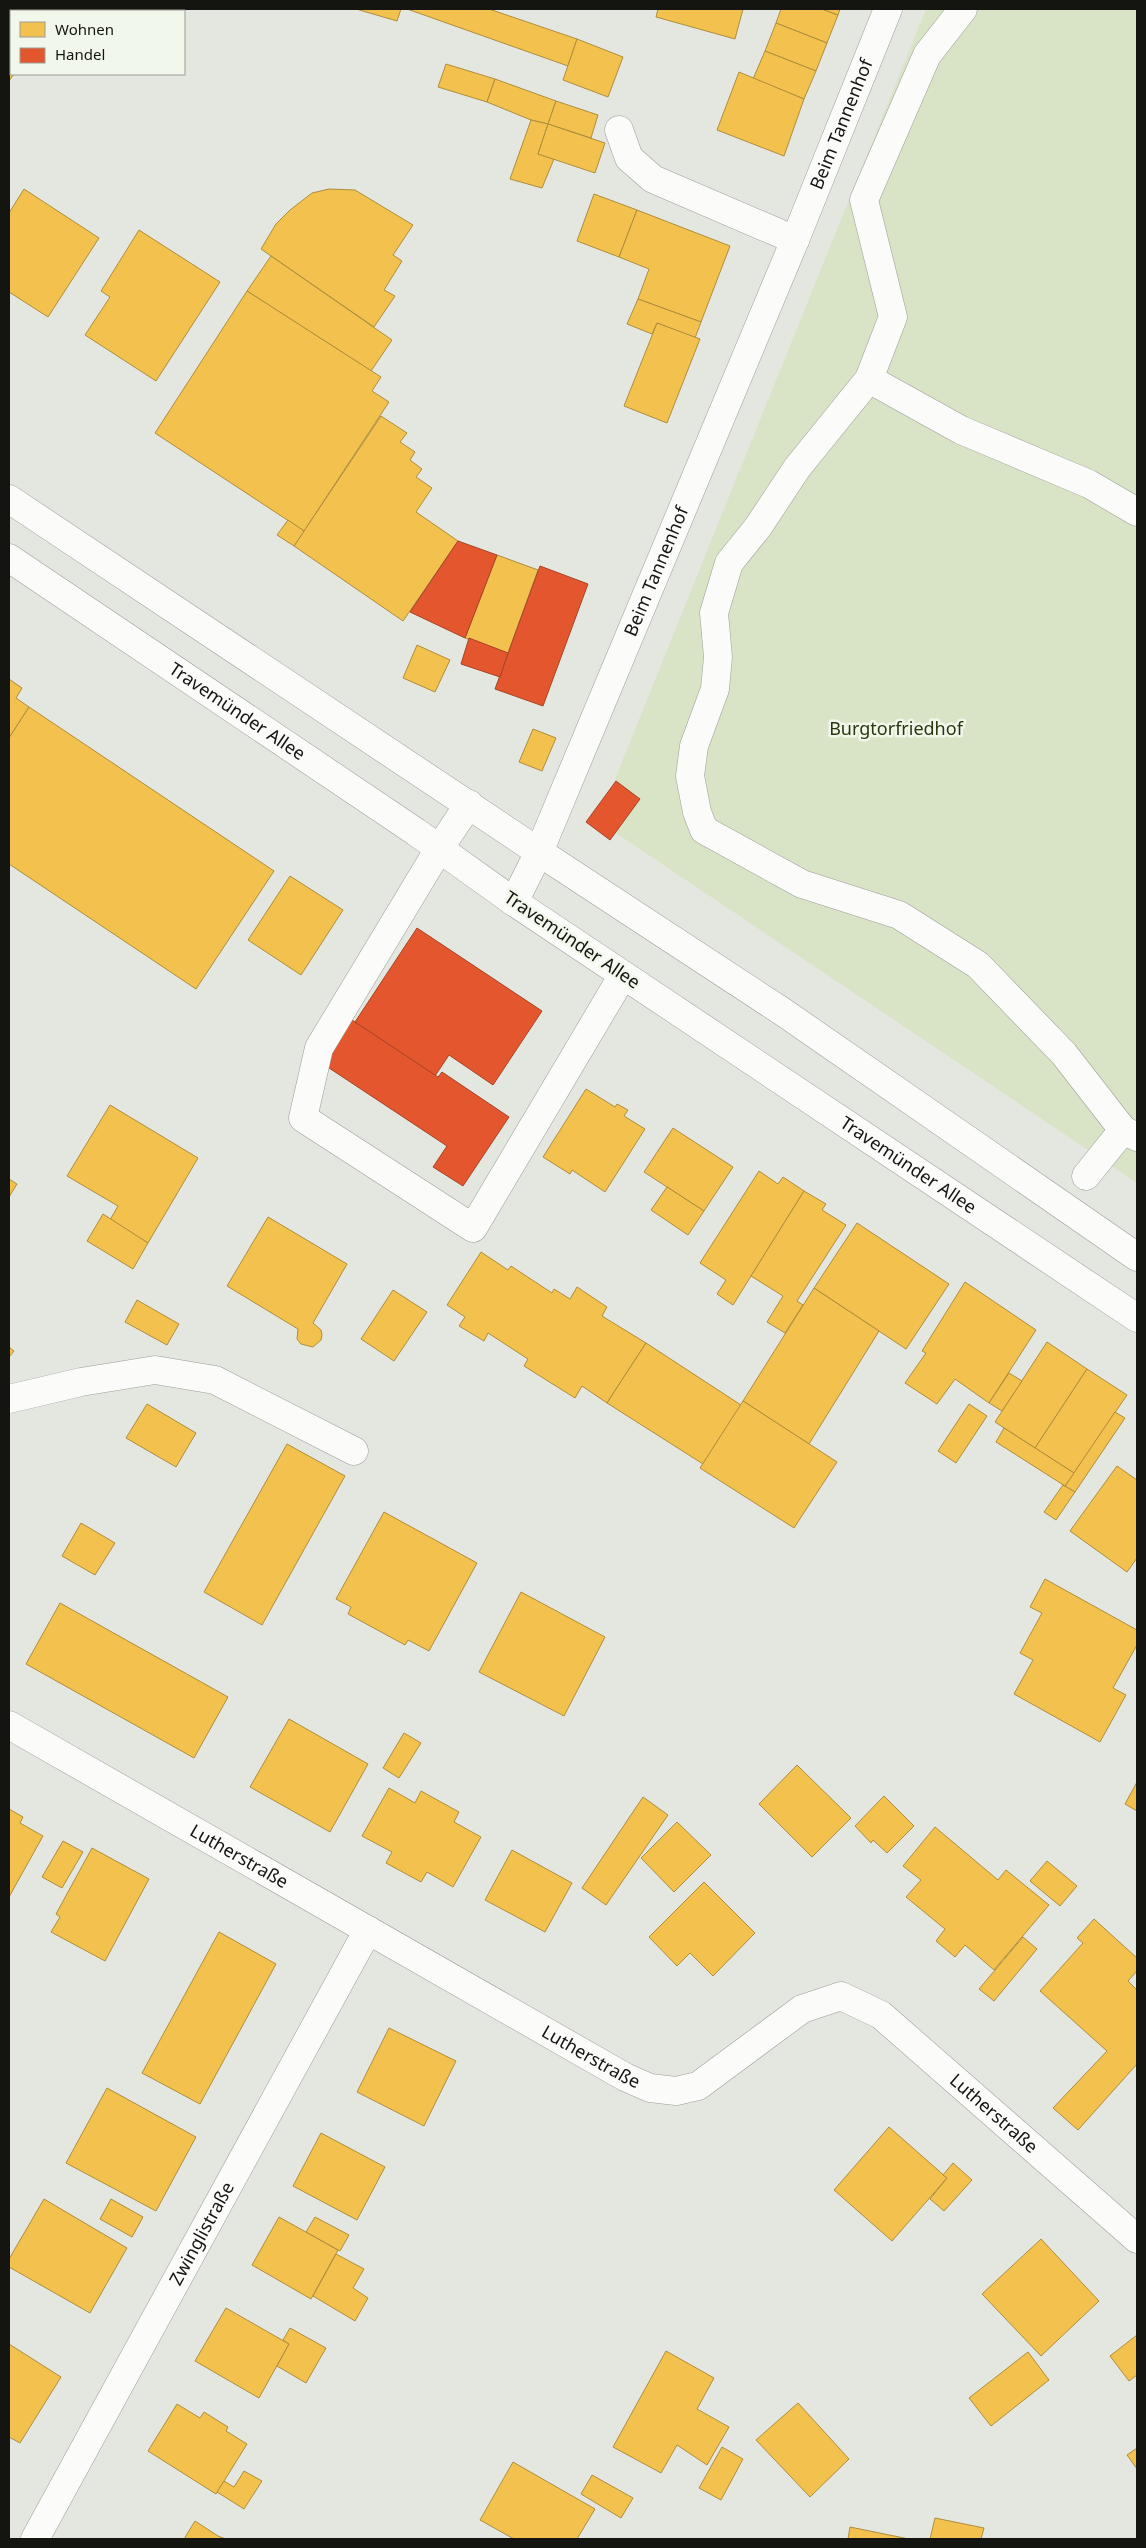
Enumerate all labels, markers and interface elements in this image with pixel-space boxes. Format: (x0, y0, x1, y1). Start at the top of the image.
legend (10, 10, 185, 75)
text: Wohnen (55, 19, 114, 39)
text: Handel (55, 44, 105, 64)
street label: Beim Tannenhof (804, 54, 878, 193)
street label: Beim Tannenhof (618, 502, 694, 640)
street label: Travemünder Allee (165, 656, 310, 765)
park label: Burgtorfriedhof (829, 716, 964, 740)
street label: Travemünder Allee (500, 885, 645, 994)
street label: Travemünder Allee (836, 1110, 982, 1219)
street label: Lutherstraße (186, 1818, 293, 1893)
street label: Lutherstraße (538, 2019, 644, 2093)
street label: Lutherstraße (945, 2068, 1043, 2158)
street label: Zwinglistraße (163, 2177, 239, 2289)

